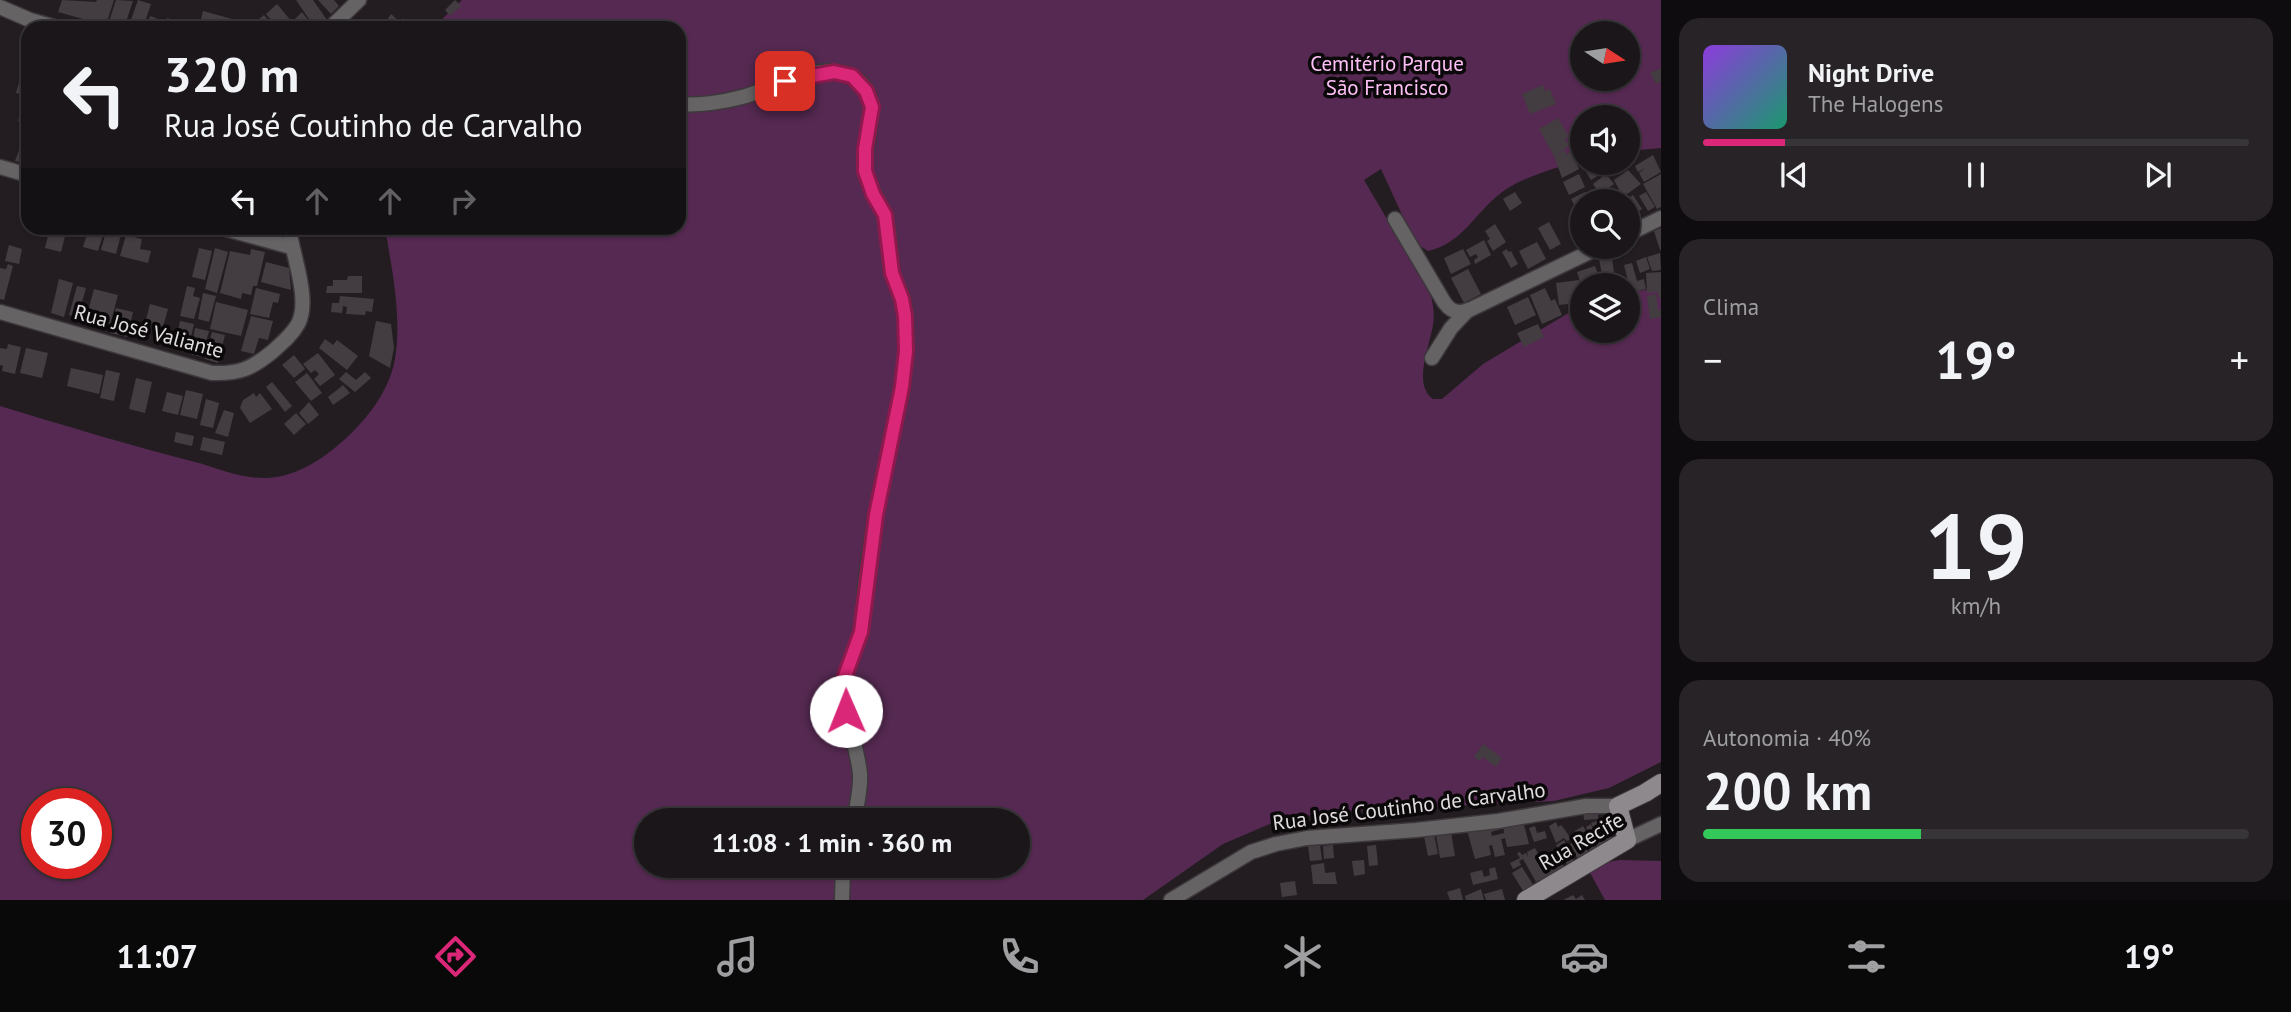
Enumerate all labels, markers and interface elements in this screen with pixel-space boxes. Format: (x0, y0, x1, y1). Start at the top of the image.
north arrow (1570, 21, 1640, 91)
map controls (1570, 21, 1640, 343)
text: 320 m (164, 42, 299, 106)
icon: left (49, 49, 140, 140)
park label: Cemitério Parque São Francisco (1310, 50, 1464, 101)
pin (755, 51, 815, 111)
text: Night Drive (1808, 56, 1934, 89)
icon: arrive (766, 62, 804, 100)
text: The Halogens (1808, 89, 1943, 118)
text: Rua José Coutinho de Carvalho (164, 104, 583, 146)
button: sound (1570, 105, 1640, 175)
icon: previous (1775, 156, 1813, 194)
icon: pause (1957, 156, 1995, 194)
icon: next (2139, 156, 2177, 194)
icon: left (225, 182, 263, 220)
icon: ahead (298, 182, 336, 220)
icon: ahead (371, 182, 409, 220)
icon: right (444, 182, 482, 220)
button: search (1570, 189, 1640, 259)
button: layers (1570, 273, 1640, 343)
text: Clima (1703, 292, 1759, 321)
street label: Rua José Valiante (71, 298, 227, 364)
text: 19° (1935, 326, 2017, 393)
text: − (1703, 335, 1722, 384)
text: + (2230, 335, 2249, 384)
text: 19 (1924, 486, 2028, 604)
text: km/h (1951, 591, 2001, 620)
position arrow (809, 674, 883, 748)
text: Autonomia · 40% (1703, 723, 1871, 752)
text: 200 km (1703, 757, 1872, 824)
street label: Rua José Coutinho de Carvalho (1271, 776, 1547, 836)
speed limit sign: 30 (21, 788, 112, 879)
street label: Rua Recife (1534, 806, 1628, 876)
text: 11:08 · 1 min · 360 m (712, 826, 952, 859)
icon: directions (431, 932, 480, 981)
icon: music (713, 932, 762, 981)
icon: phone (995, 932, 1044, 981)
icon: climate (1278, 932, 1327, 981)
icon: car (1560, 932, 1609, 981)
icon: filters (1842, 932, 1891, 981)
text: 11:07 (117, 935, 198, 977)
text: 19° (2124, 935, 2174, 977)

